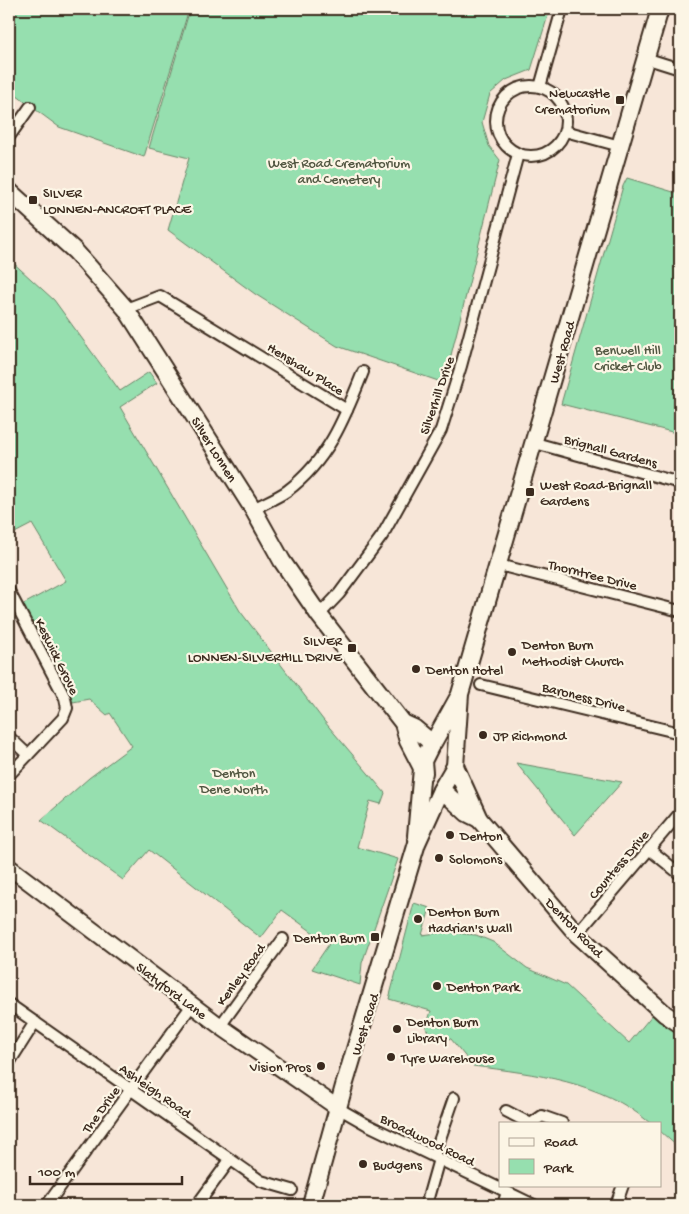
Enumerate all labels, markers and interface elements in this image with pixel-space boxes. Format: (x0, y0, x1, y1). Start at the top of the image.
place label: Newcastle Crematorium (535, 86, 611, 119)
marker: Newcastle Crematorium (614, 94, 626, 106)
park label: West Road Crematorium and Cemetery (268, 156, 410, 189)
place label: SILVER LONNEN-ANCROFT PLACE (43, 186, 192, 219)
marker: SILVER LONNEN-ANCROFT PLACE (27, 194, 39, 206)
street label: West Road (546, 318, 581, 386)
street label: Henshaw Place (263, 340, 347, 401)
park label: Benwell Hill Cricket Club (594, 343, 662, 376)
street label: Silverhill Drive (417, 354, 460, 437)
street label: Silver Lonnen (186, 415, 240, 486)
street label: Brignall Gardens (561, 432, 660, 473)
place label: West Road-Brignall Gardens (540, 478, 652, 511)
marker: West Road-Brignall Gardens (524, 486, 536, 498)
street label: Thorntree Drive (545, 557, 639, 596)
street label: Keswick Grove (30, 616, 82, 699)
place label: SILVER LONNEN-SILVERHILL DRIVE (188, 634, 343, 667)
place label: Denton Burn Methodist Church (521, 638, 624, 671)
marker: SILVER LONNEN-SILVERHILL DRIVE (346, 642, 358, 654)
marker: Denton Burn Methodist Church (506, 646, 518, 658)
marker: Denton Hotel (410, 663, 422, 675)
place label: Denton Hotel (425, 663, 503, 680)
street label: Baroness Drive (539, 680, 628, 717)
marker: JP Richmond (477, 729, 489, 741)
place label: JP Richmond (493, 729, 568, 746)
park label: Denton Dene North (199, 766, 269, 799)
street label: Countess Drive (586, 827, 654, 904)
marker: Denton (444, 829, 456, 841)
place label: Denton (459, 829, 503, 846)
marker: Solomons (433, 852, 445, 864)
place label: Solomons (449, 852, 503, 869)
street label: Denton Road (540, 895, 607, 963)
place label: Denton Burn Hadrian's Wall (427, 905, 512, 938)
marker: Denton Burn Hadrian's Wall (412, 913, 424, 925)
place label: Denton Burn (293, 931, 365, 948)
marker: Denton Burn (369, 931, 381, 943)
street label: Kenley Road (214, 940, 271, 1010)
street label: Slatyford Lane (132, 960, 210, 1025)
marker: Denton Park (431, 980, 443, 992)
place label: Denton Park (446, 980, 521, 997)
street label: West Road (348, 990, 385, 1058)
place label: Denton Burn Library (406, 1015, 479, 1048)
marker: Denton Burn Library (391, 1023, 403, 1035)
marker: Tyre Warehouse (385, 1051, 397, 1063)
place label: Tyre Warehouse (400, 1051, 495, 1068)
place label: Vision Pros (249, 1060, 312, 1077)
marker: Vision Pros (315, 1060, 327, 1072)
street label: Ashleigh Road (115, 1061, 195, 1124)
street label: The Drive (79, 1083, 125, 1138)
street label: Broadwood Road (376, 1111, 478, 1172)
legend (499, 1122, 662, 1186)
text: Road (544, 1134, 578, 1152)
scale bar (30, 1154, 182, 1186)
marker: Budgens (357, 1158, 369, 1170)
place label: Budgens (372, 1158, 423, 1175)
text: Park (543, 1160, 574, 1178)
text: 100 m (37, 1164, 76, 1182)

